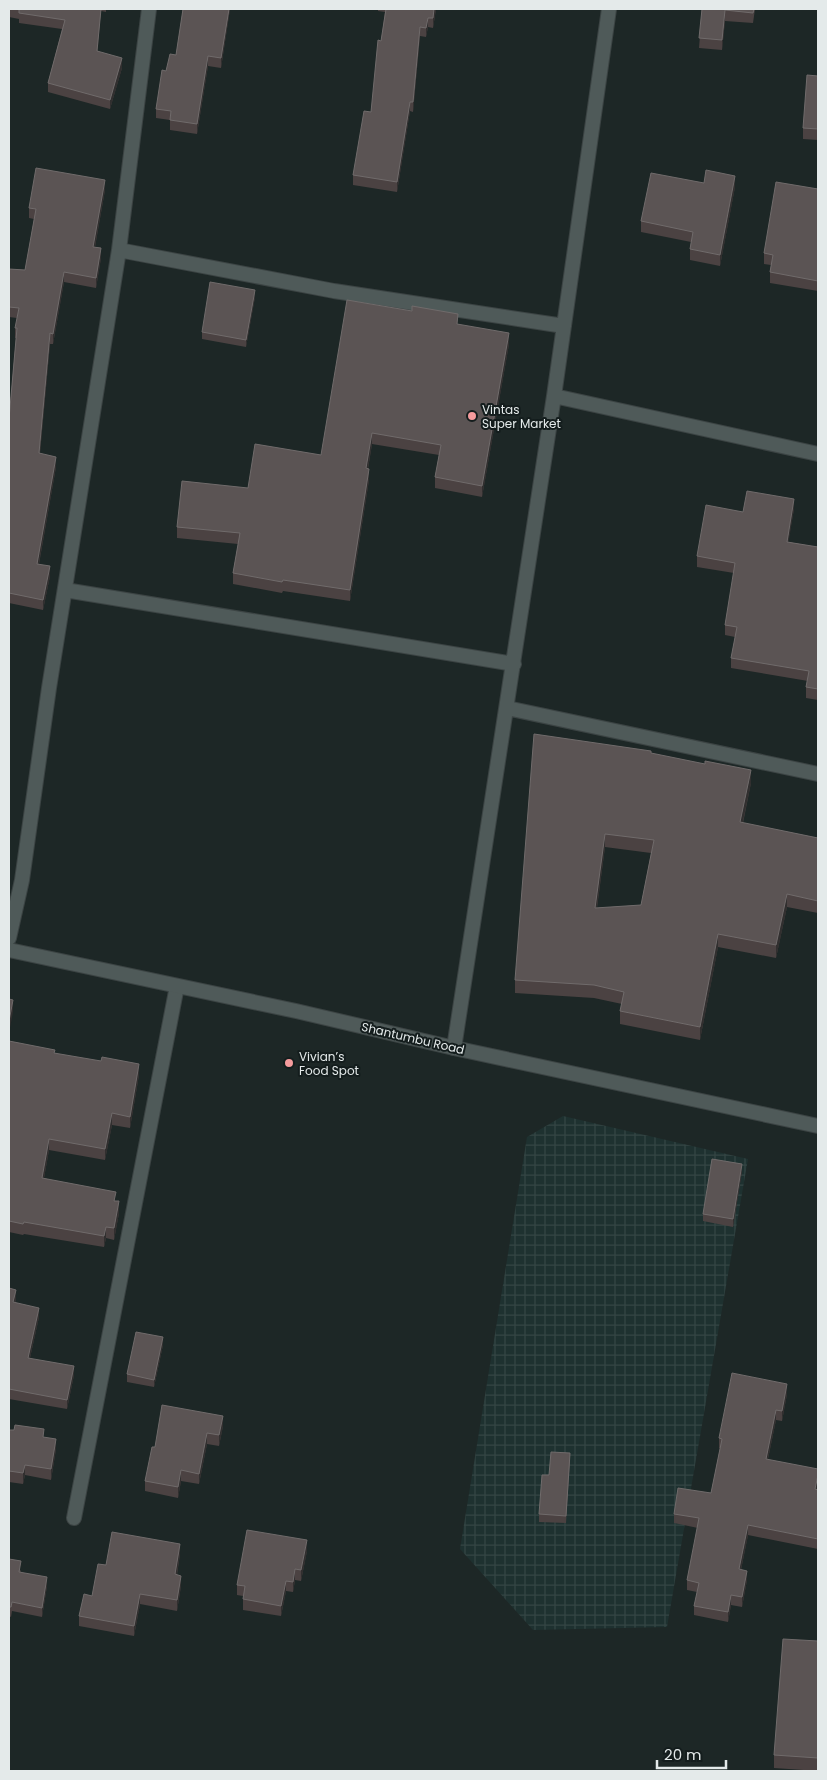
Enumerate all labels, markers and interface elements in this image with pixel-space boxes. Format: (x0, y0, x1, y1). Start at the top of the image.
place label: Vintas Super Market (482, 401, 561, 432)
marker: Vintas Super Market (466, 410, 478, 422)
street label: Shantumbu Road (360, 1018, 466, 1058)
place label: Vivian’s Food Spot (299, 1048, 359, 1079)
marker: Vivian’s Food Spot (283, 1057, 295, 1069)
scale bar (657, 1738, 726, 1770)
text: 20 m (664, 1744, 702, 1765)

